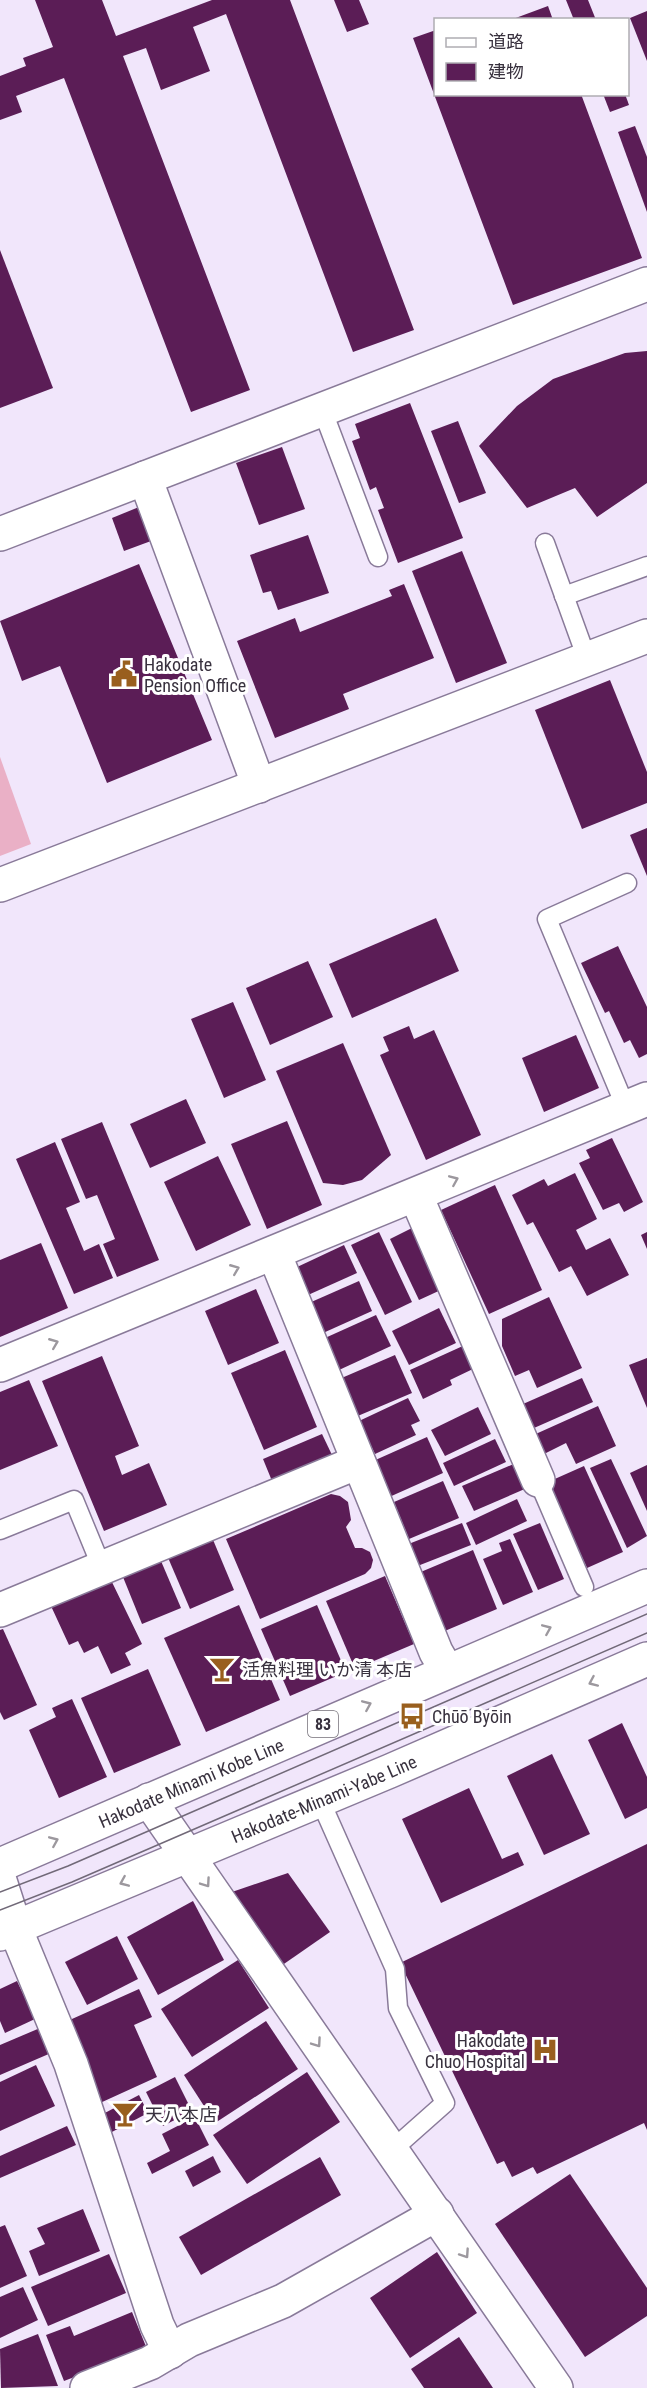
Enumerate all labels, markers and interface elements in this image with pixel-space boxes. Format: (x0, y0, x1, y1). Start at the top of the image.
legend (434, 18, 629, 96)
text: 道路 (488, 31, 524, 52)
text: 建物 (488, 61, 524, 82)
place label: Hakodate Pension Office (144, 654, 246, 696)
public building icon: Hakodate Pension Office (109, 659, 139, 689)
one-way arrow (448, 1175, 459, 1187)
one-way arrow (229, 1264, 240, 1276)
one-way arrow (48, 1338, 59, 1350)
one-way arrow (541, 1624, 552, 1636)
bar icon: 活魚料理 いか清 本店 (207, 1654, 237, 1684)
place label: 活魚料理 いか清 本店 (242, 1659, 412, 1680)
one-way arrow (589, 1675, 600, 1687)
one-way arrow (361, 1700, 372, 1712)
bus stop icon: Chūō Byōin (397, 1701, 427, 1731)
place label: Chūō Byōin (432, 1706, 512, 1727)
road number: 83 (308, 1711, 338, 1737)
street label: Hakodate Minami Kobe Line (95, 1734, 287, 1832)
street label: Hakodate-Minami-Yabe Line (228, 1750, 420, 1847)
one-way arrow (47, 1837, 58, 1849)
one-way arrow (120, 1875, 131, 1887)
one-way arrow (199, 1876, 210, 1887)
place label: Hakodate Chuo Hospital (425, 2030, 525, 2072)
hospital icon: Hakodate Chuo Hospital (530, 2035, 560, 2065)
one-way arrow (310, 2036, 321, 2047)
bar icon: 天八本店 (110, 2099, 140, 2129)
place label: 天八本店 (145, 2104, 217, 2125)
one-way arrow (458, 2248, 469, 2259)

